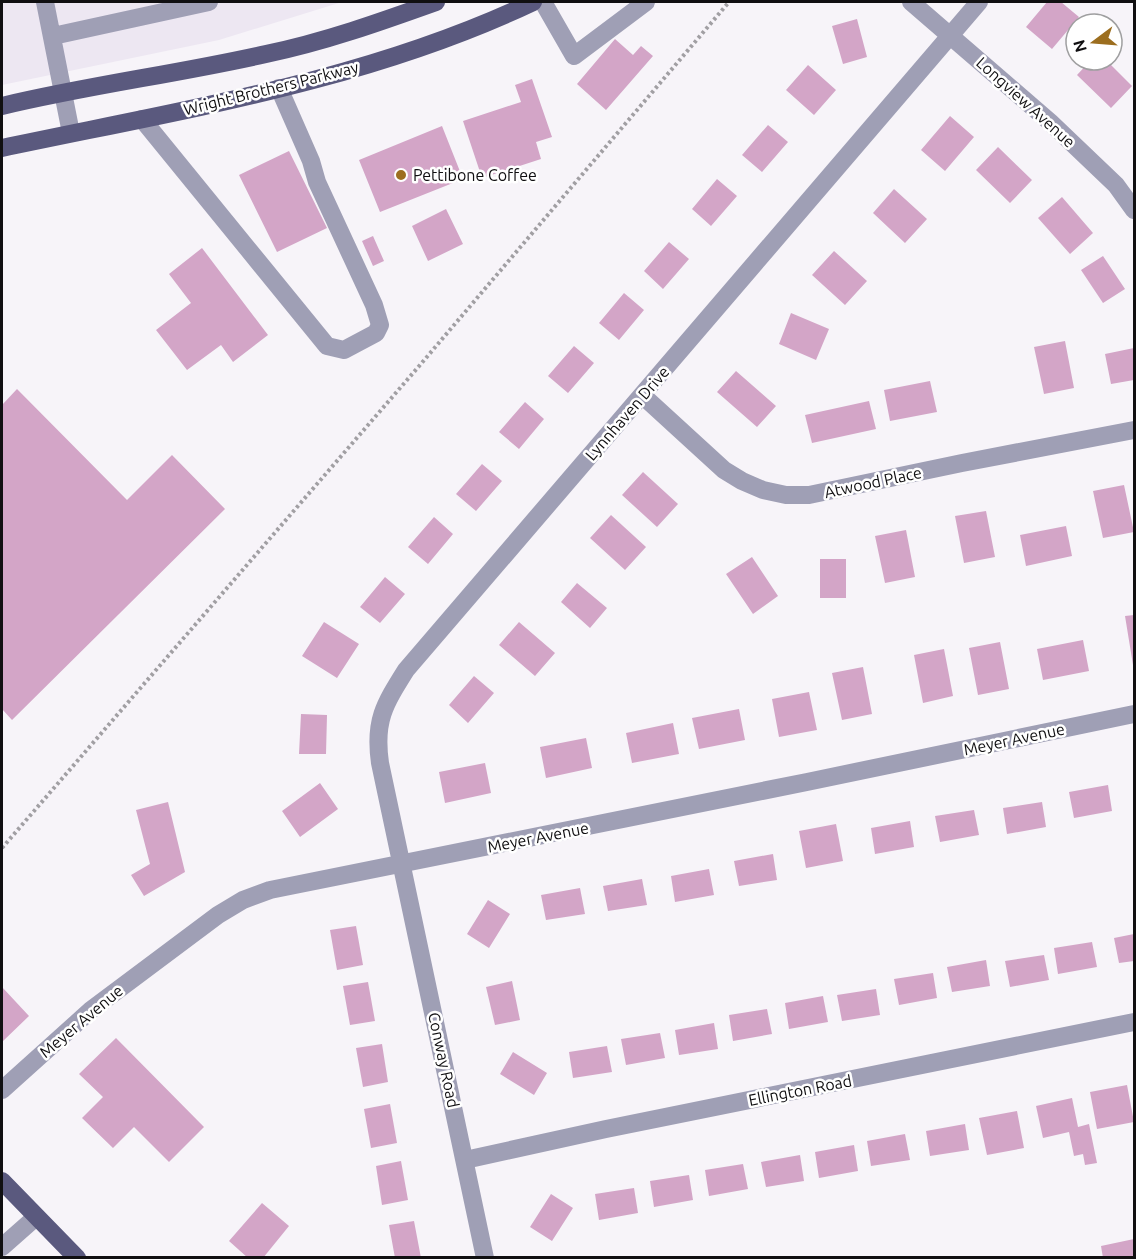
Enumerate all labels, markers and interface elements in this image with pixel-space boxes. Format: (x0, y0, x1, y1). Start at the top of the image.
north arrow (1064, 12, 1124, 72)
text: N (1069, 38, 1090, 54)
street label: Longview Avenue (973, 53, 1079, 151)
street label: Wright Brothers Parkway (182, 57, 361, 118)
place label: Pettibone Coffee (413, 166, 537, 184)
marker: Pettibone Coffee (394, 168, 408, 182)
street label: Lynnhaven Drive (581, 362, 673, 464)
street label: Atwood Place (823, 463, 923, 501)
street label: Meyer Avenue (962, 720, 1066, 758)
street label: Meyer Avenue (486, 818, 590, 856)
street label: Meyer Avenue (36, 981, 126, 1061)
street label: Conway Road (425, 1011, 463, 1109)
street label: Ellington Road (747, 1071, 853, 1109)

